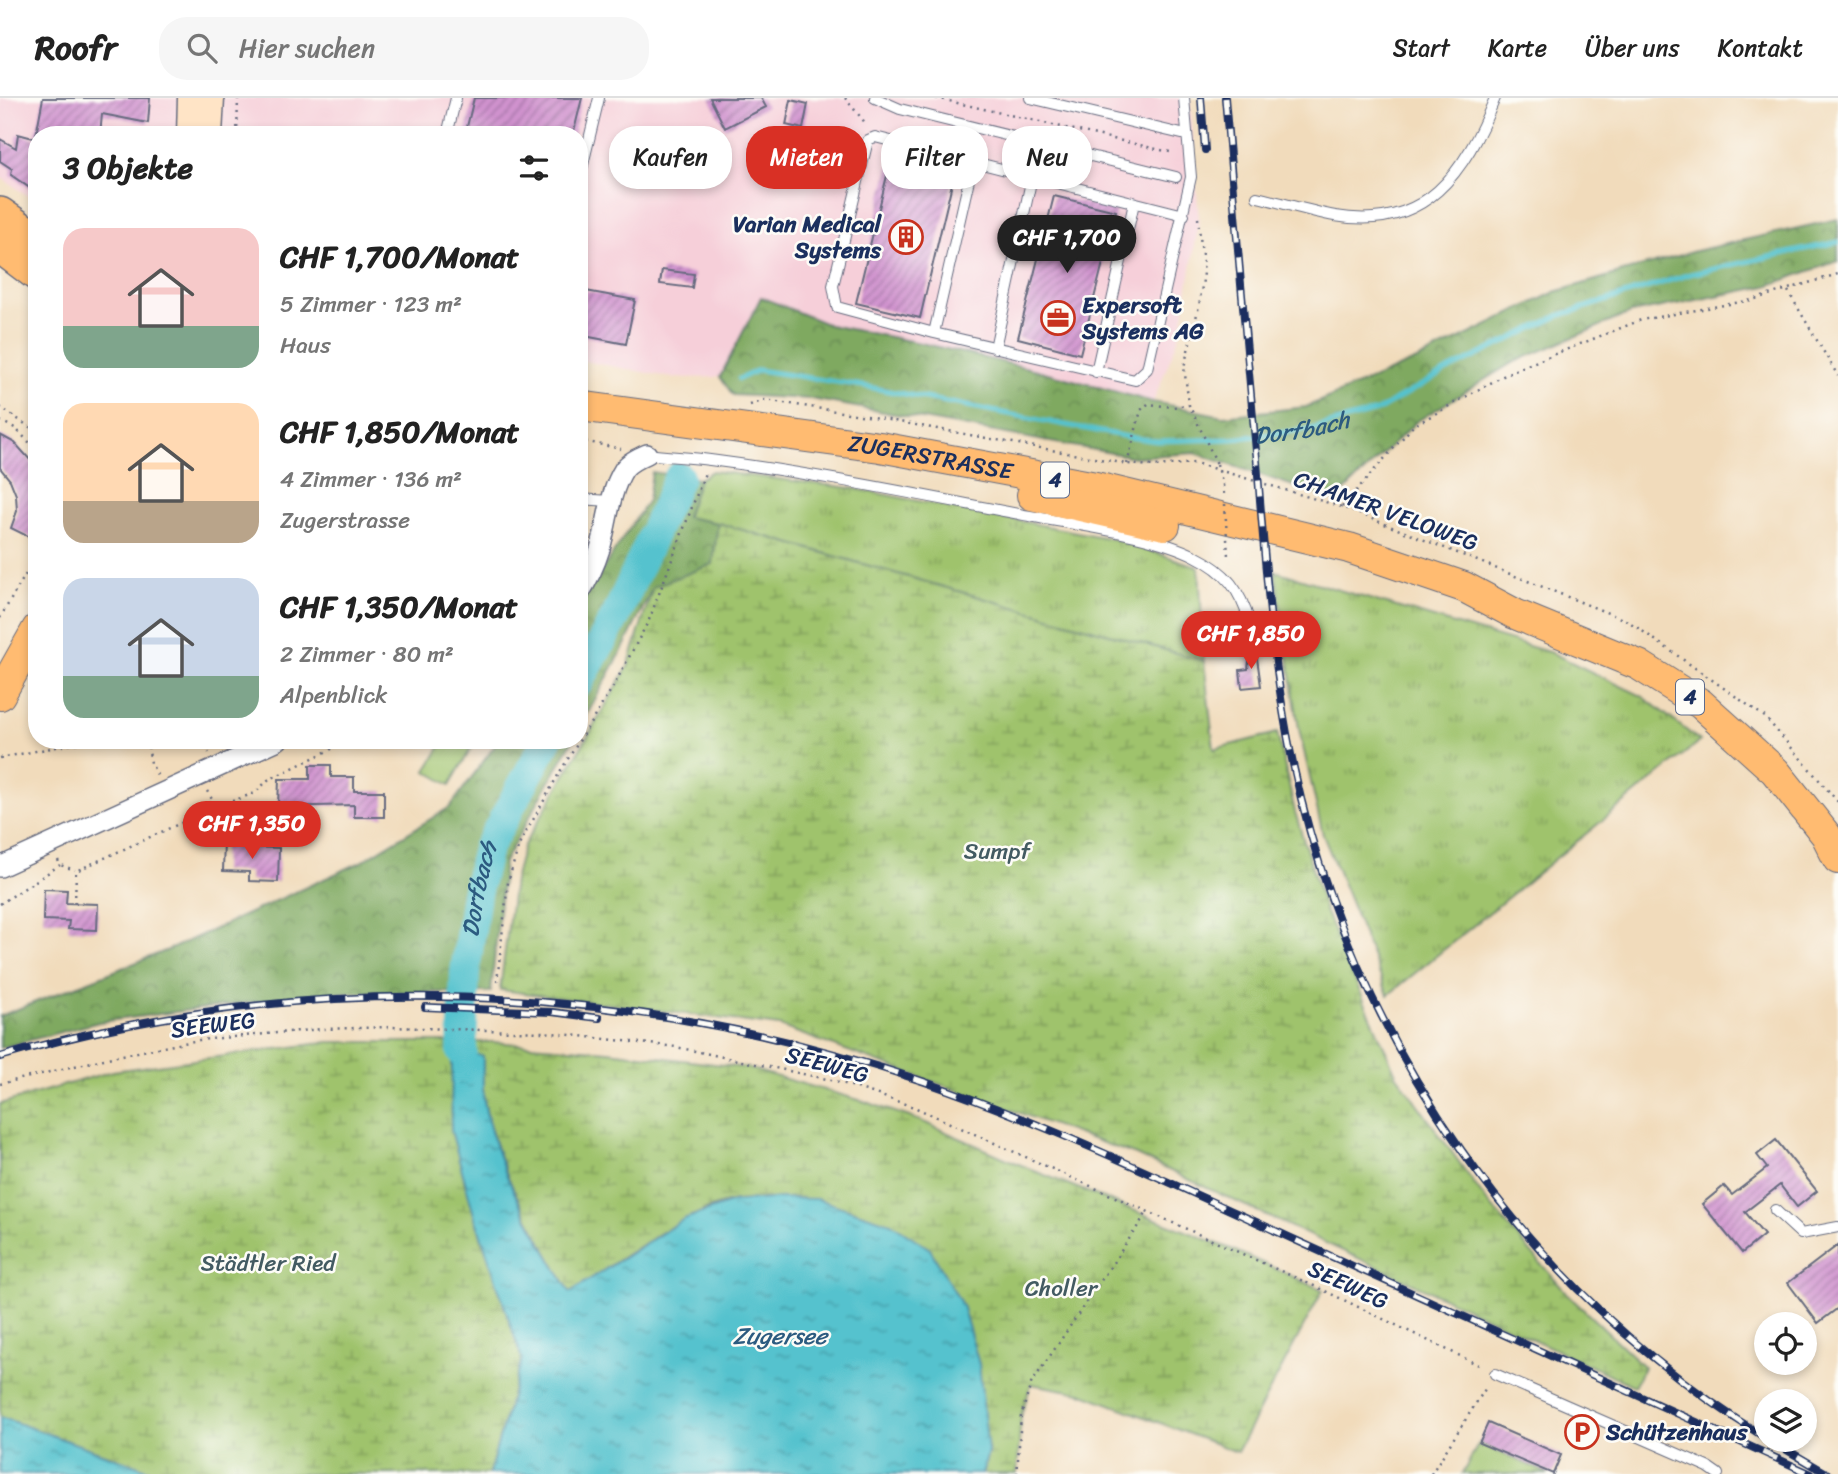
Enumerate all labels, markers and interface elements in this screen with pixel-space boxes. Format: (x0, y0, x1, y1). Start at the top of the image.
search box (159, 17, 649, 80)
text: Roofr (35, 19, 117, 77)
text: Hier suchen (239, 25, 375, 71)
text: Start (1393, 27, 1450, 69)
text: Karte (1488, 27, 1547, 69)
text: Über uns (1585, 27, 1680, 69)
text: Kontakt (1718, 27, 1803, 69)
icon: search (183, 29, 221, 67)
chip: Kaufen (609, 126, 732, 189)
chip: Mieten (746, 126, 867, 189)
chip: Filter (881, 126, 988, 189)
chip: Neu (1002, 126, 1092, 189)
text: 3 Objekte (63, 141, 193, 195)
icon: filters (515, 149, 553, 187)
place label: Varian Medical Systems (733, 204, 882, 271)
pin: CHF 1,700 (987, 216, 1147, 275)
text: CHF 1,700 (1013, 217, 1121, 258)
building icon: Varian Medical Systems (887, 218, 925, 256)
text: CHF 1,700/Monat (280, 230, 519, 284)
icon: home (119, 256, 203, 340)
text: 5 Zimmer · 123 m² (280, 284, 462, 325)
place label: Expersoft Systems AG (1081, 285, 1204, 352)
office icon: Expersoft Systems AG (1039, 299, 1077, 337)
text: Haus (280, 325, 331, 366)
water label: Dorfbach (1252, 398, 1357, 457)
text: CHF 1,850/Monat (280, 405, 519, 459)
street label: ZUGERSTRASSE (845, 422, 1017, 492)
icon: home (119, 431, 203, 515)
text: 4 Zimmer · 136 m² (280, 459, 462, 500)
street label: CHAMER VELOWEG (1288, 459, 1484, 563)
road number: 4 (1041, 462, 1069, 498)
text: Zugerstrasse (280, 500, 410, 541)
text: CHF 1,350/Monat (280, 580, 518, 634)
icon: home (119, 606, 203, 690)
pin: CHF 1,850 (1171, 612, 1331, 671)
text: CHF 1,850 (1197, 613, 1305, 654)
text: 2 Zimmer · 80 m² (280, 634, 454, 675)
text: Alpenblick (280, 675, 387, 716)
road number: 4 (1676, 680, 1704, 714)
pin: CHF 1,350 (172, 802, 332, 861)
text: CHF 1,350 (199, 803, 305, 844)
water label: Dorfbach (449, 831, 510, 939)
park label: Sumpf (964, 831, 1032, 872)
street label: SEEWEG (168, 999, 258, 1051)
street label: SEEWEG (781, 1034, 873, 1096)
park label: Städtler Ried (201, 1243, 337, 1284)
street label: SEEWEG (1301, 1248, 1395, 1322)
park label: Choller (1025, 1268, 1099, 1309)
map controls (1754, 1312, 1817, 1452)
button: locate (1754, 1312, 1817, 1375)
water label: Zugersee (733, 1315, 830, 1357)
button: layers (1754, 1389, 1817, 1452)
place label: Schützenhaus (1605, 1412, 1749, 1453)
parking icon: Schützenhaus (1563, 1413, 1601, 1451)

